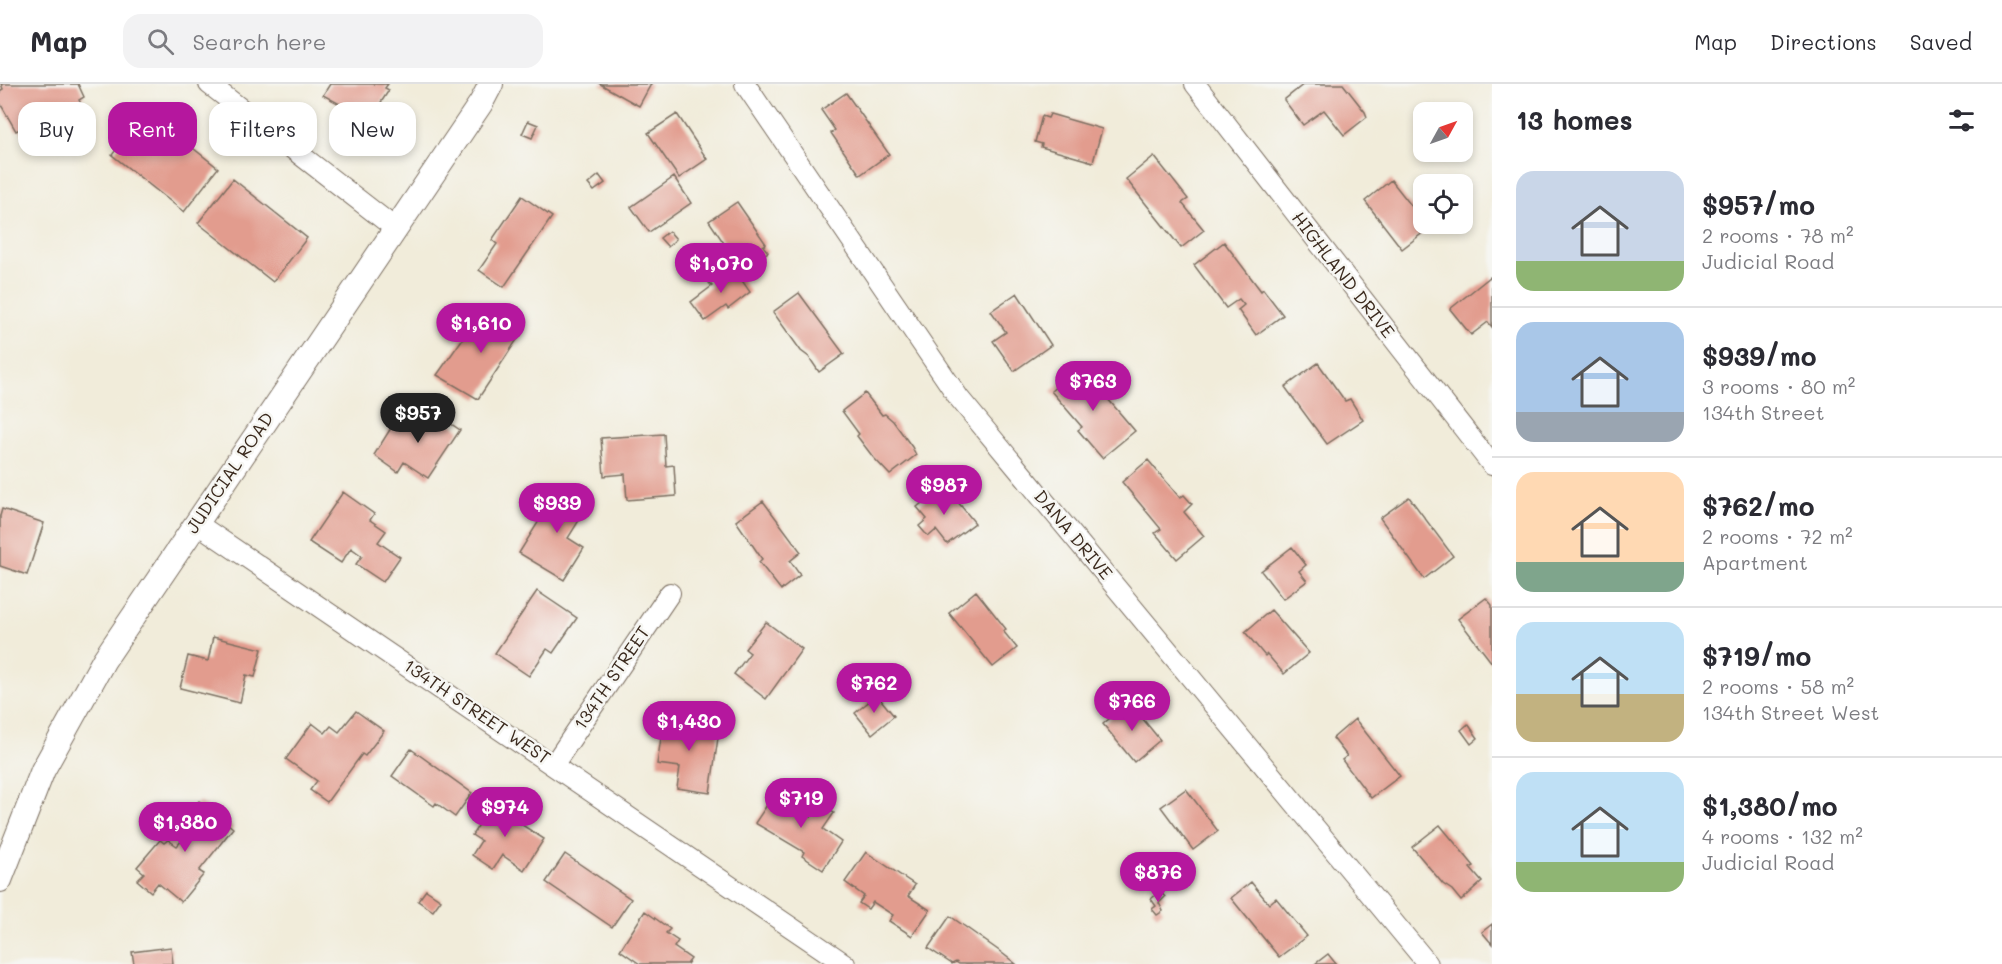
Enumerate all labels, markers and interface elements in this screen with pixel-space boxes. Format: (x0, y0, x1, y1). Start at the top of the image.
search box (123, 14, 543, 68)
text: Map (30, 23, 87, 59)
icon: search (144, 25, 177, 58)
text: Search here (192, 27, 326, 56)
text: Map (1694, 28, 1737, 55)
text: Directions (1770, 28, 1877, 55)
text: Saved (1910, 28, 1972, 55)
chip: Buy (18, 102, 96, 156)
chip: Rent (108, 102, 197, 156)
chip: Filters (209, 102, 317, 156)
chip: New (329, 102, 416, 156)
north arrow (1413, 102, 1473, 162)
map controls (1413, 102, 1473, 234)
text: 13 homes (1516, 103, 1633, 137)
icon: filters (1945, 104, 1978, 137)
button: locate (1413, 174, 1473, 234)
text: $957/mo (1702, 188, 1815, 222)
icon: home (1564, 195, 1636, 267)
street label: HIGHLAND DRIVE (1287, 206, 1401, 342)
text: 2 rooms · 78 m² (1702, 222, 1854, 248)
pin: $1,070 (672, 243, 770, 294)
text: Judicial Road (1702, 248, 1834, 274)
text: $1,070 (689, 249, 753, 275)
pin: $1,610 (432, 303, 530, 354)
text: $1,610 (450, 309, 512, 335)
text: $939/mo (1702, 339, 1817, 373)
icon: home (1564, 346, 1636, 418)
pin: $763 (1057, 361, 1129, 412)
text: $763 (1069, 367, 1117, 393)
text: 3 rooms · 80 m² (1702, 373, 1855, 399)
pin: $957 (382, 393, 454, 444)
text: $957 (394, 399, 442, 425)
text: 134th Street (1702, 399, 1825, 425)
street label: JUDICIAL ROAD (180, 407, 279, 538)
pin: $987 (908, 465, 980, 516)
text: $987 (920, 471, 968, 497)
pin: $939 (521, 483, 593, 534)
street label: DANA DRIVE (1029, 485, 1118, 584)
text: $939 (533, 489, 581, 515)
text: $762/mo (1702, 489, 1814, 523)
icon: home (1564, 496, 1636, 568)
text: 2 rooms · 72 m² (1702, 523, 1853, 549)
text: Apartment (1702, 549, 1808, 575)
street label: 134TH STREET (568, 621, 655, 734)
text: $719/mo (1702, 639, 1811, 673)
icon: home (1564, 646, 1636, 718)
street label: 134TH STREET WEST (399, 653, 556, 769)
pin: $762 (838, 663, 910, 714)
text: $762 (851, 669, 897, 695)
text: 2 rooms · 58 m² (1702, 673, 1854, 699)
pin: $766 (1096, 681, 1168, 732)
text: $766 (1108, 687, 1156, 713)
text: 134th Street West (1702, 699, 1879, 725)
pin: $1,430 (640, 701, 738, 752)
text: $1,430 (657, 707, 721, 733)
pin: $719 (765, 778, 837, 829)
text: $719 (779, 784, 823, 810)
pin: $974 (469, 787, 541, 838)
text: $1,380/mo (1702, 789, 1838, 823)
text: $974 (481, 793, 529, 819)
icon: home (1564, 796, 1636, 868)
pin: $1,380 (136, 802, 234, 853)
text: $1,380 (153, 808, 217, 834)
text: 4 rooms · 132 m² (1702, 823, 1863, 849)
text: Judicial Road (1702, 849, 1834, 875)
pin: $876 (1122, 852, 1194, 903)
text: $876 (1134, 858, 1182, 884)

